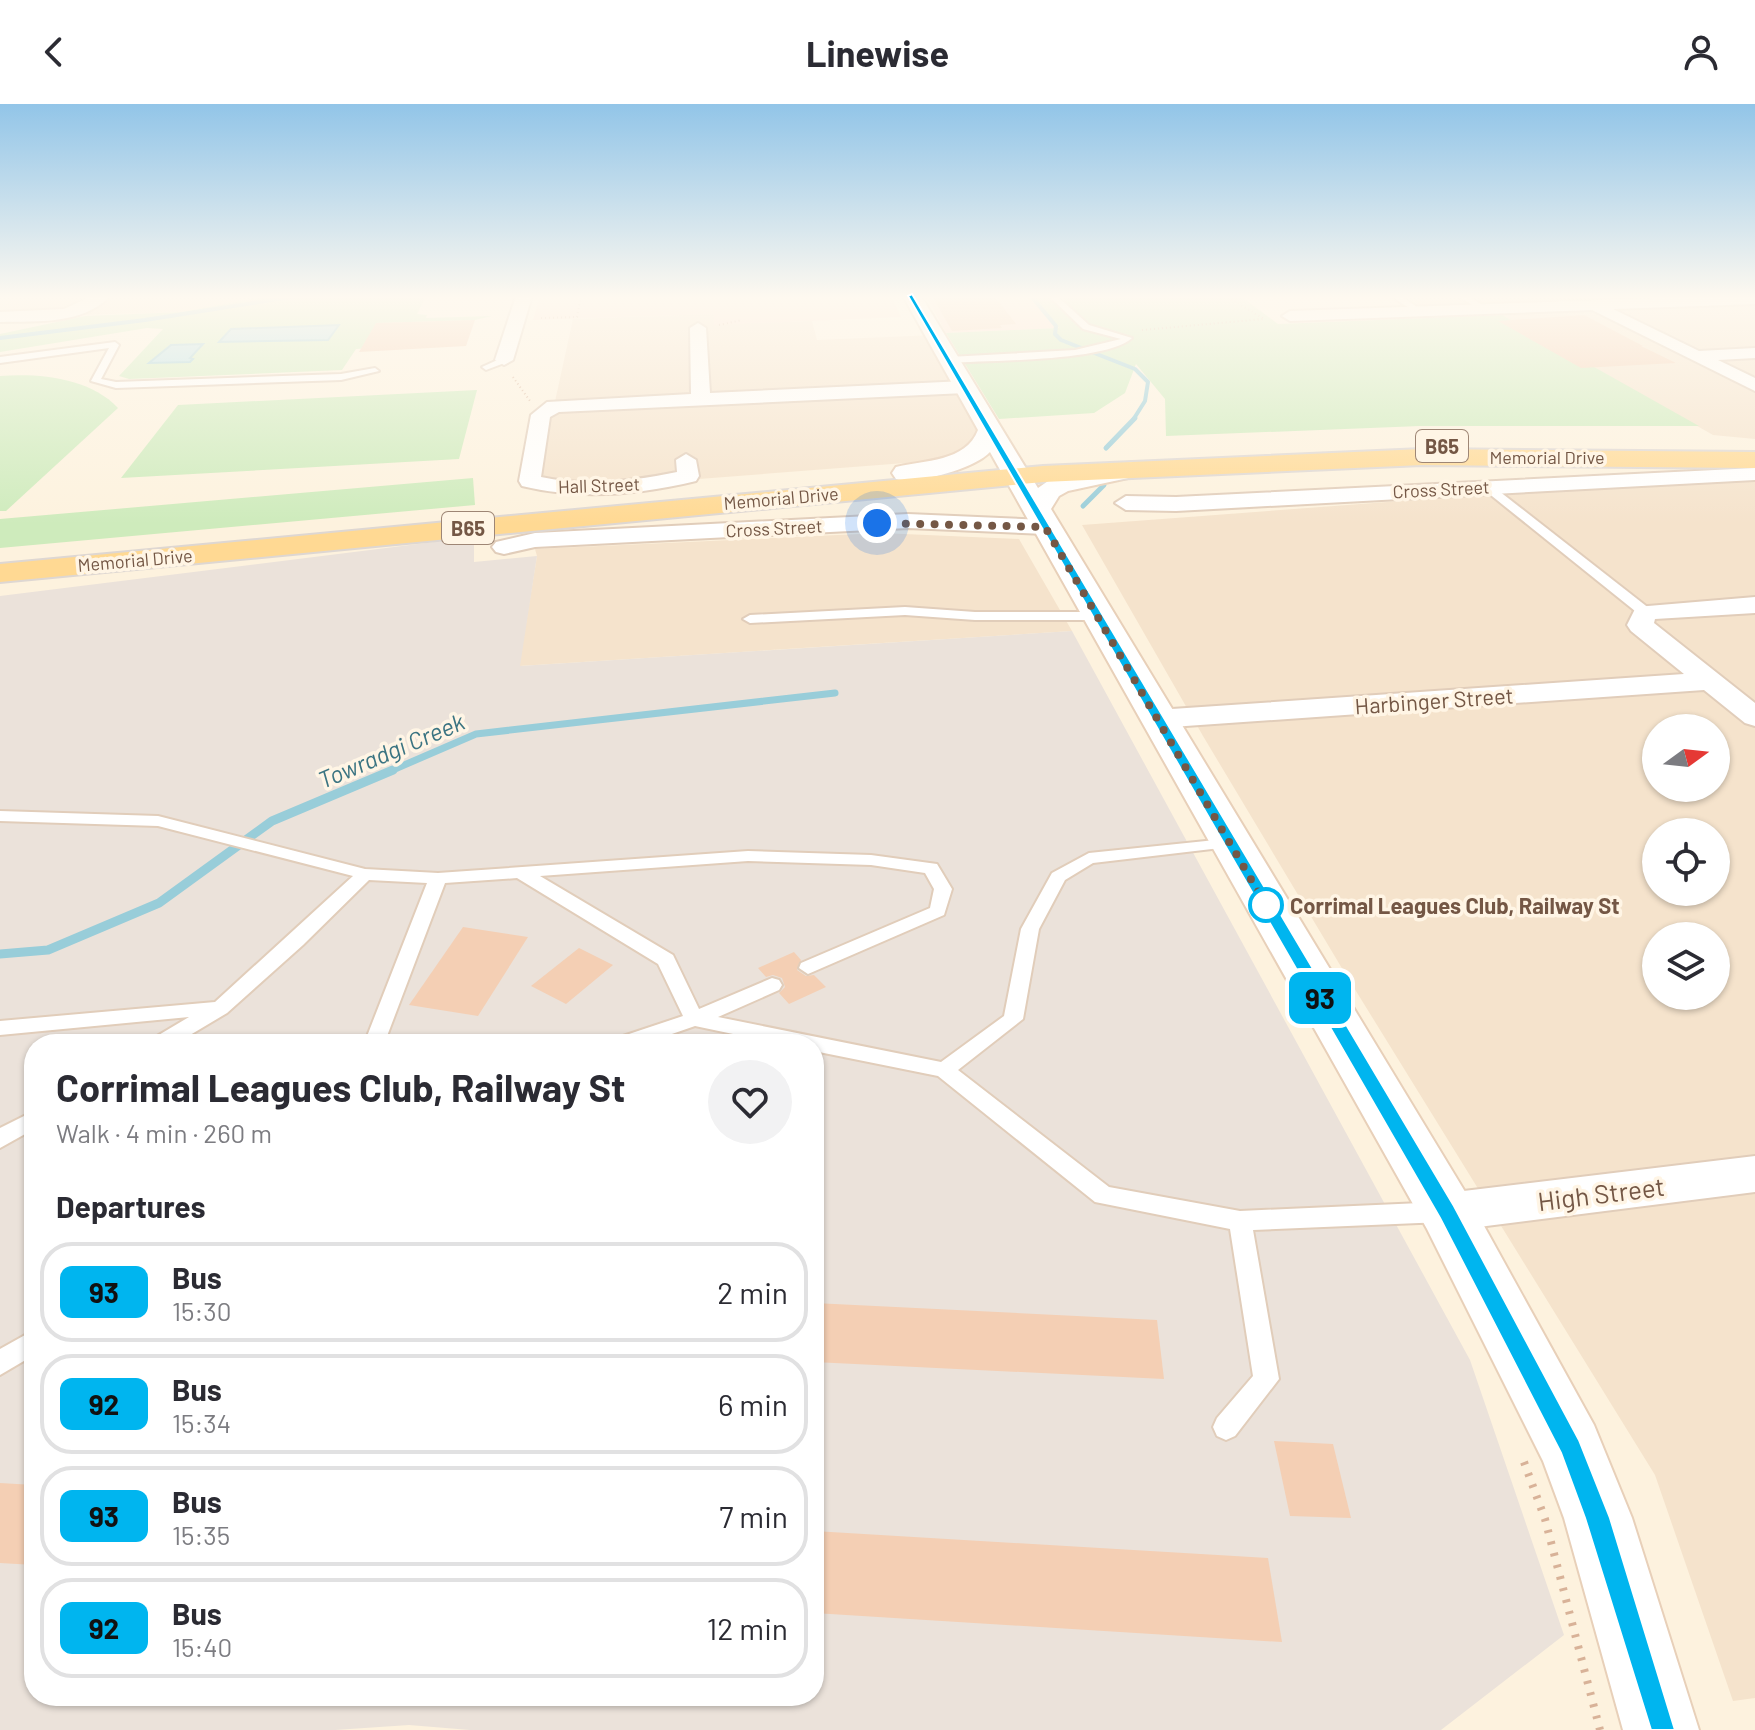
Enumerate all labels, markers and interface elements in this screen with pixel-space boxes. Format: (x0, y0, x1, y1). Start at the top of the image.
icon: back (32, 30, 76, 74)
icon: person (1679, 30, 1723, 74)
text: Linewise (806, 31, 949, 74)
road number: B65 (1416, 430, 1468, 462)
street label: Memorial Drive (1489, 446, 1605, 468)
street label: Hall Street (558, 473, 640, 497)
street label: Cross Street (1392, 475, 1490, 503)
street label: Memorial Drive (723, 482, 839, 514)
your location (857, 503, 897, 543)
road number: B65 (442, 512, 494, 544)
street label: Cross Street (725, 514, 823, 542)
street label: Memorial Drive (77, 544, 193, 576)
street label: Harbinger Street (1354, 681, 1514, 719)
water label: Towradgi Creek (313, 706, 469, 794)
north arrow (1642, 714, 1730, 802)
map controls (1642, 714, 1730, 1010)
button: locate (1642, 818, 1730, 906)
marker: Corrimal Leagues Club, Railway St (1249, 888, 1283, 922)
place label: Corrimal Leagues Club, Railway St (1290, 892, 1620, 918)
button: layers (1642, 922, 1730, 1010)
line badge: 93 (1284, 972, 1356, 1024)
text: 93 (1305, 981, 1335, 1015)
button: heart (708, 1060, 792, 1144)
text: Corrimal Leagues Club, Railway St (56, 1064, 625, 1110)
text: Walk · 4 min · 260 m (56, 1117, 272, 1148)
street label: High Street (1536, 1170, 1666, 1216)
text: Departures (56, 1188, 206, 1224)
text: Bus (172, 1259, 222, 1295)
text: 2 min (717, 1274, 788, 1310)
text: 93 (89, 1275, 119, 1309)
text: 15:30 (172, 1295, 231, 1326)
text: Bus (172, 1371, 222, 1407)
text: 6 min (718, 1386, 788, 1422)
text: 92 (89, 1387, 119, 1421)
text: 15:34 (172, 1407, 231, 1438)
text: Bus (172, 1483, 222, 1519)
text: 7 min (719, 1498, 788, 1534)
text: 93 (89, 1499, 119, 1533)
text: 15:35 (172, 1519, 230, 1550)
text: Bus (172, 1595, 222, 1631)
text: 12 min (707, 1610, 788, 1646)
text: 92 (89, 1611, 119, 1645)
text: 15:40 (172, 1631, 232, 1662)

